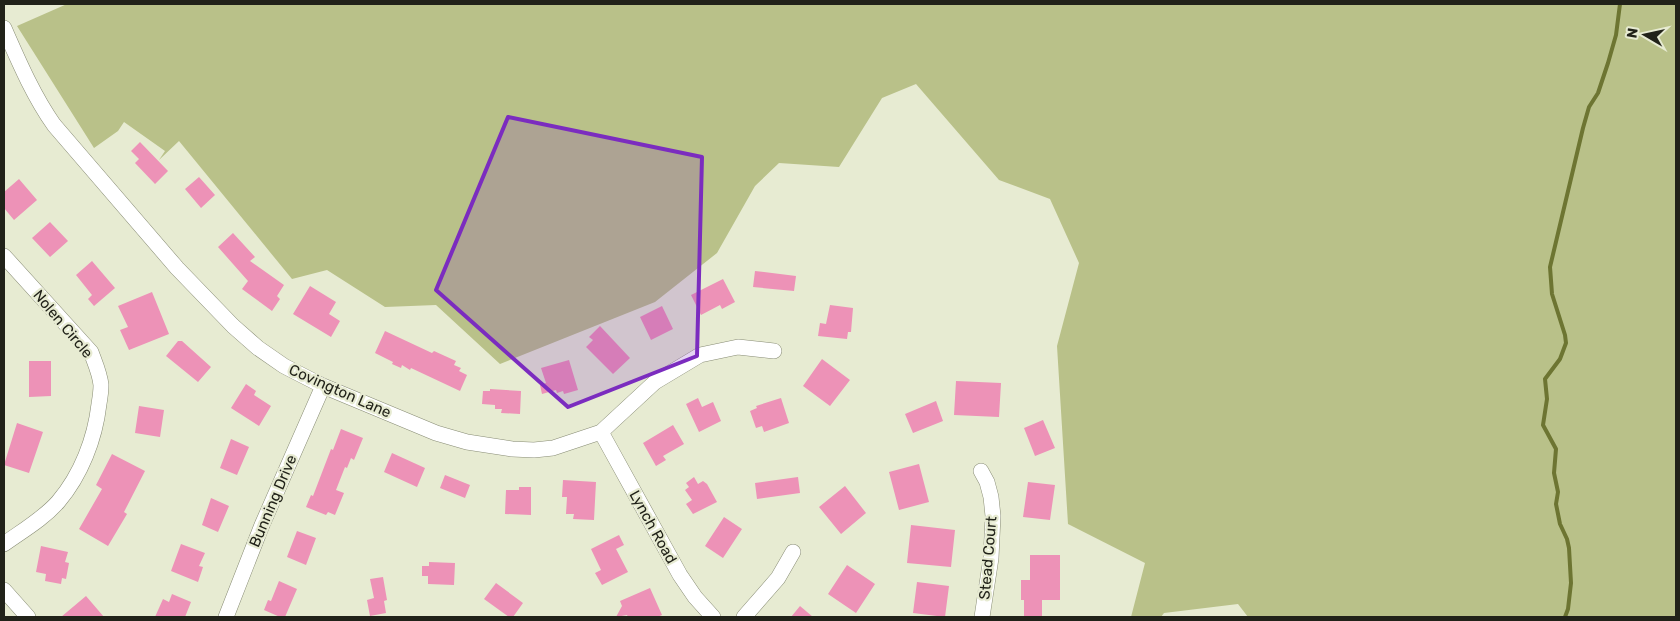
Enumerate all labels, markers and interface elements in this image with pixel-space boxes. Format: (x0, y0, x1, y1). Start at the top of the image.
north arrow (1620, 10, 1670, 60)
text: N (1623, 27, 1642, 39)
street label: Nolen Circle (29, 286, 97, 362)
street label: Covington Lane (286, 360, 394, 422)
street label: Bunning Drive (245, 452, 301, 550)
street label: Lynch Road (625, 487, 681, 567)
street label: Stead Court (975, 515, 1001, 600)

